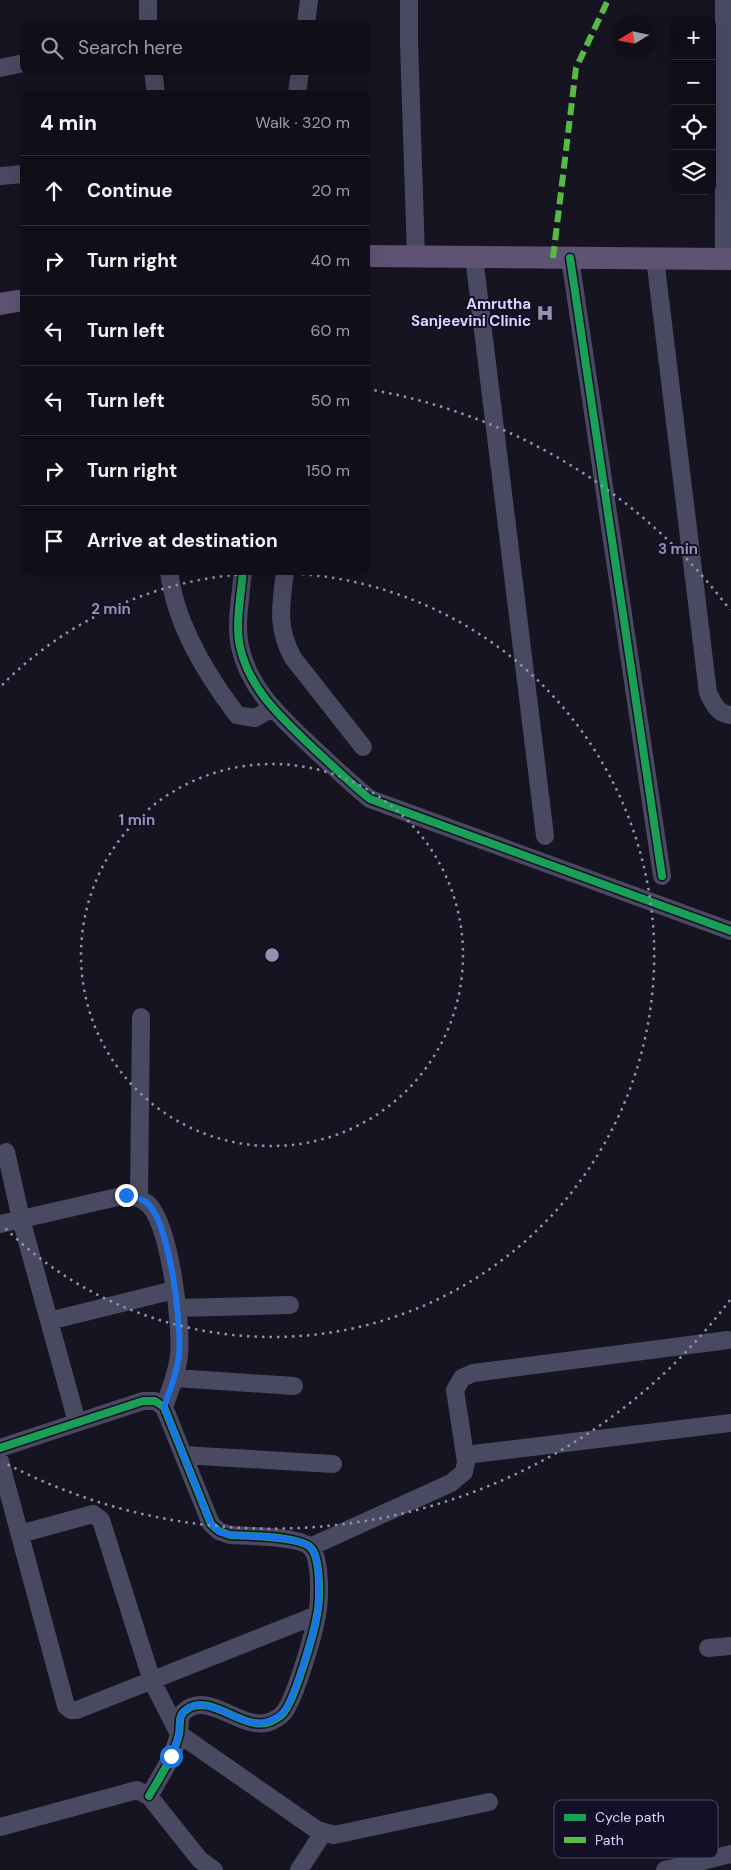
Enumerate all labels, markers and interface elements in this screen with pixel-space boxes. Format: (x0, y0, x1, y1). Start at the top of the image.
north arrow (611, 15, 656, 60)
map controls (671, 15, 716, 195)
button: + (671, 15, 716, 60)
search box (20, 20, 370, 75)
icon: search (38, 34, 66, 62)
text: Search here (78, 35, 183, 60)
button: − (671, 60, 716, 105)
button: locate (671, 105, 716, 150)
text: 4 min (40, 109, 97, 137)
text: Walk · 320 m (255, 112, 350, 133)
button: layers (671, 150, 716, 195)
icon: ahead (40, 177, 68, 205)
text: Continue (87, 178, 173, 203)
text: 20 m (311, 180, 350, 201)
icon: right (40, 247, 68, 275)
text: Turn right (87, 248, 177, 273)
text: 40 m (311, 250, 350, 271)
place label: Amrutha Sanjeevini Clinic (411, 294, 531, 331)
hospital icon: Amrutha Sanjeevini Clinic (535, 303, 555, 323)
icon: left (40, 317, 68, 345)
text: Turn left (87, 318, 165, 343)
text: 60 m (310, 320, 350, 341)
icon: left (40, 387, 68, 415)
text: Turn left (87, 388, 165, 413)
text: 50 m (311, 390, 350, 411)
icon: right (40, 457, 68, 485)
text: Turn right (87, 458, 177, 483)
text: 150 m (306, 460, 350, 481)
icon: arrive (40, 527, 68, 555)
text: Arrive at destination (87, 528, 278, 553)
text: 3 min (658, 539, 698, 559)
text: 2 min (91, 599, 131, 619)
text: 1 min (119, 810, 155, 830)
centre of rings (263, 946, 281, 964)
route end (115, 1184, 138, 1207)
route start (160, 1745, 183, 1768)
legend (554, 1800, 718, 1858)
text: Cycle path (595, 1808, 665, 1826)
text: Path (595, 1831, 624, 1849)

